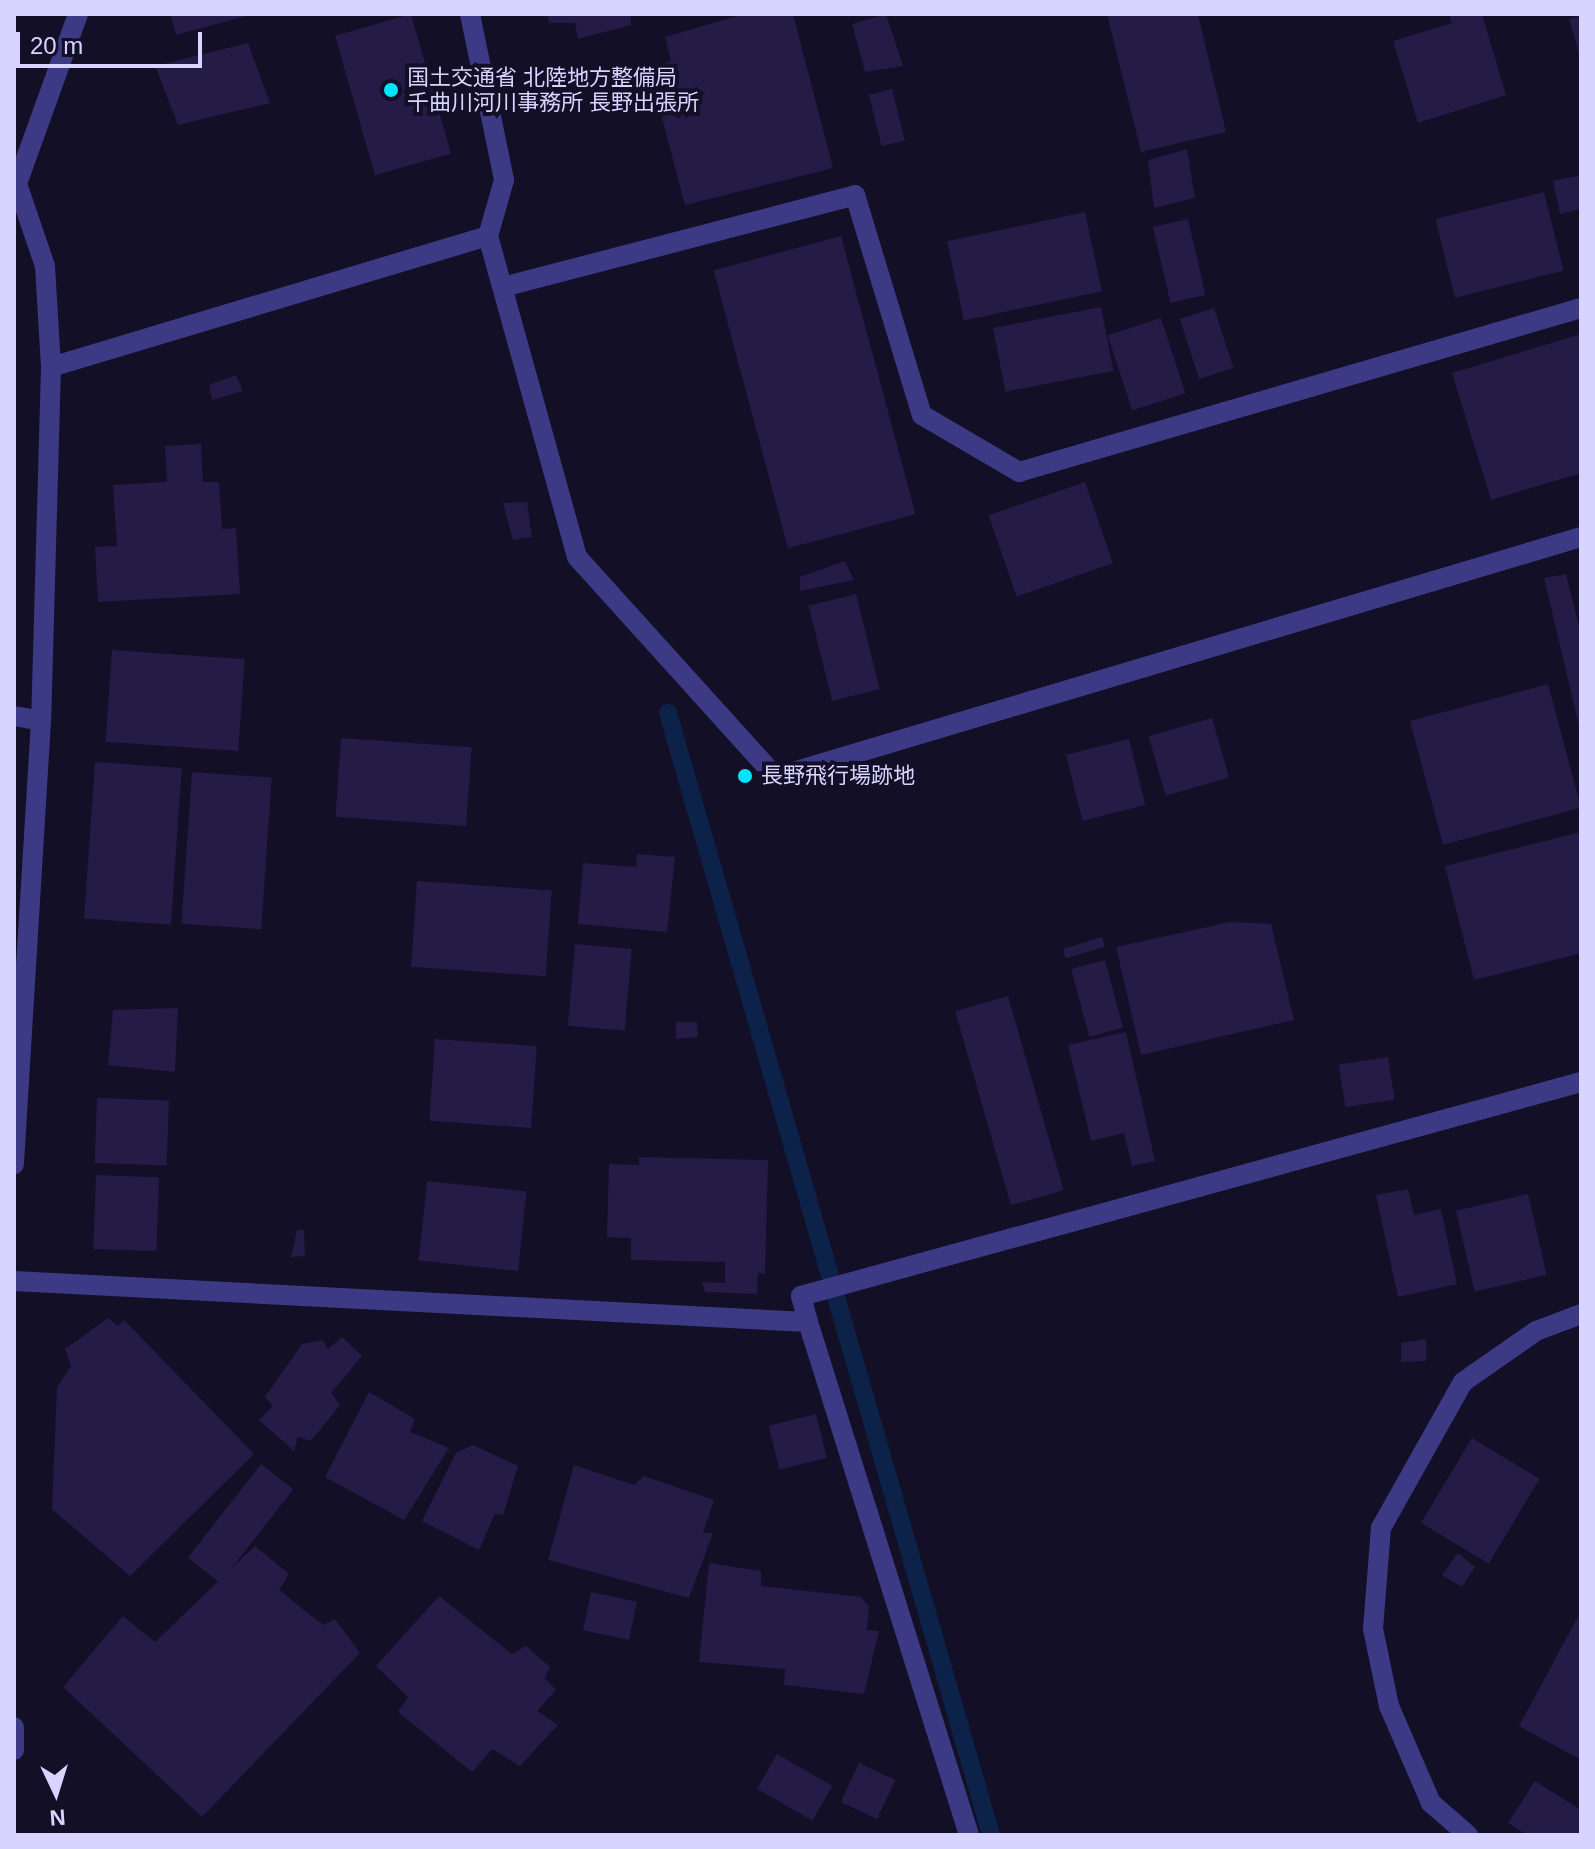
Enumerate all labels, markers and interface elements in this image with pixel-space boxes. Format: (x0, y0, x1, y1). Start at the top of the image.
scale bar (20, 16, 206, 66)
text: 20 m (30, 32, 83, 59)
place label: 国土交通省 北陸地方整備局 千曲川河川事務所 長野出張所 (407, 64, 699, 116)
marker: 国土交通省 北陸地方整備局 千曲川河川事務所 長野出張所 (382, 81, 400, 99)
place label: 長野飛行場跡地 (761, 763, 915, 789)
marker: 長野飛行場跡地 (736, 767, 754, 785)
north arrow (16, 1753, 96, 1833)
text: N (49, 1804, 67, 1830)

